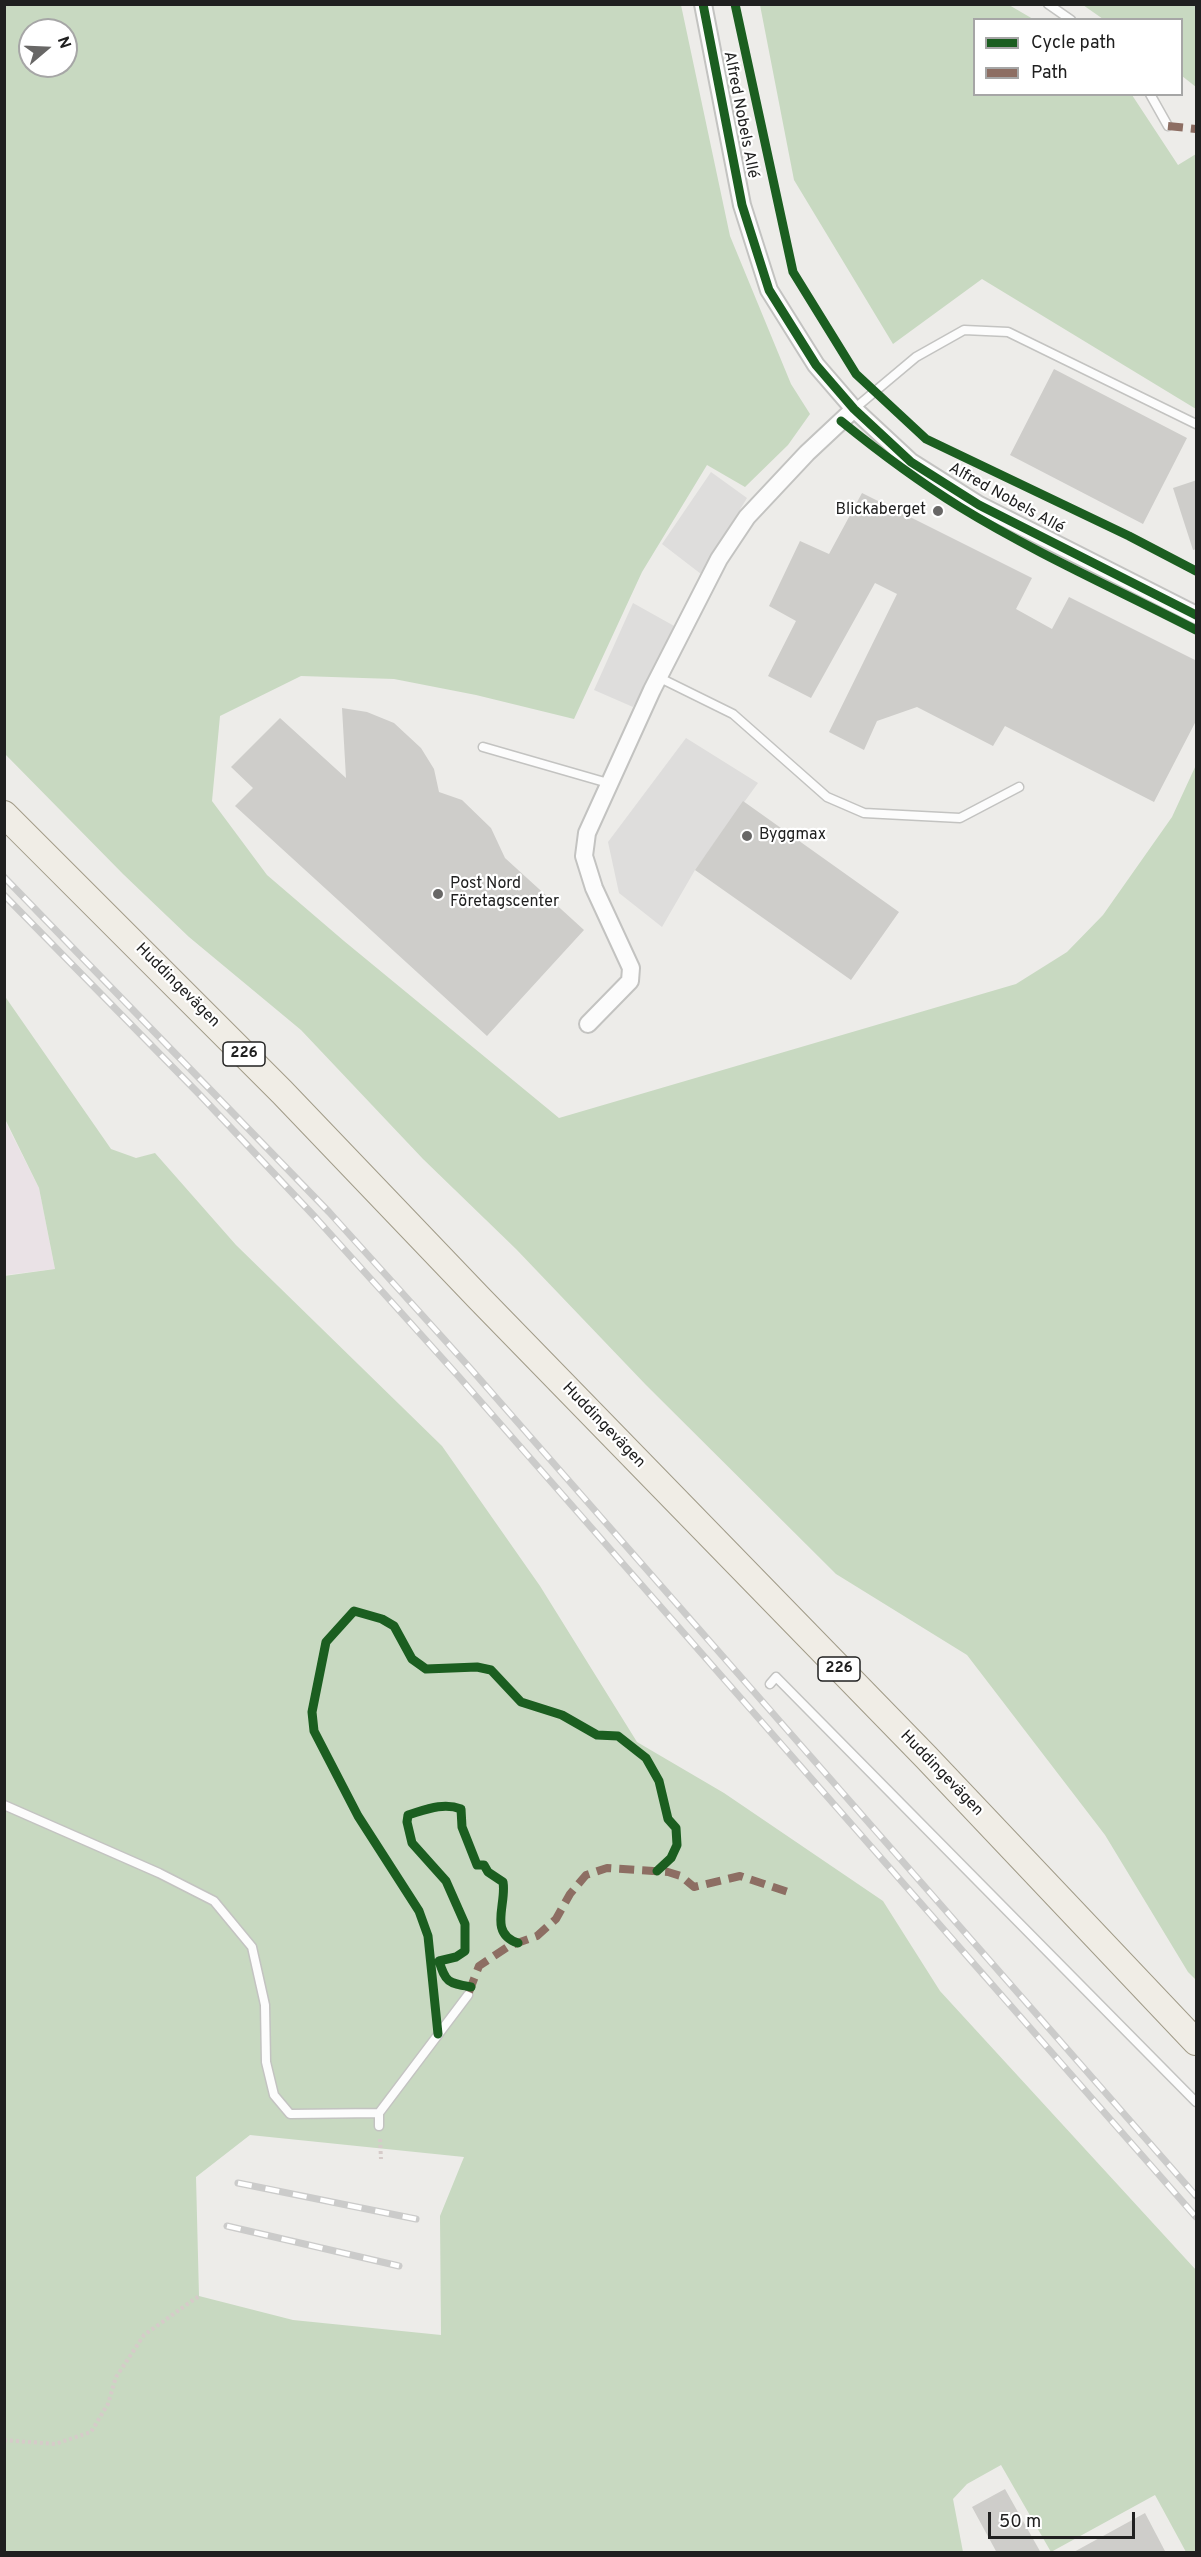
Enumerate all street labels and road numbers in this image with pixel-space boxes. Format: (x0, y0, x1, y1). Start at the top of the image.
street label: Alfred Nobels Allé (718, 50, 762, 180)
street label: Alfred Nobels Allé (945, 459, 1067, 539)
street label: Huddingevägen (131, 940, 223, 1032)
road number: 226 (223, 1042, 265, 1066)
street label: Huddingevägen (557, 1379, 649, 1473)
road number: 226 (818, 1657, 860, 1681)
street label: Huddingevägen (895, 1727, 987, 1821)

